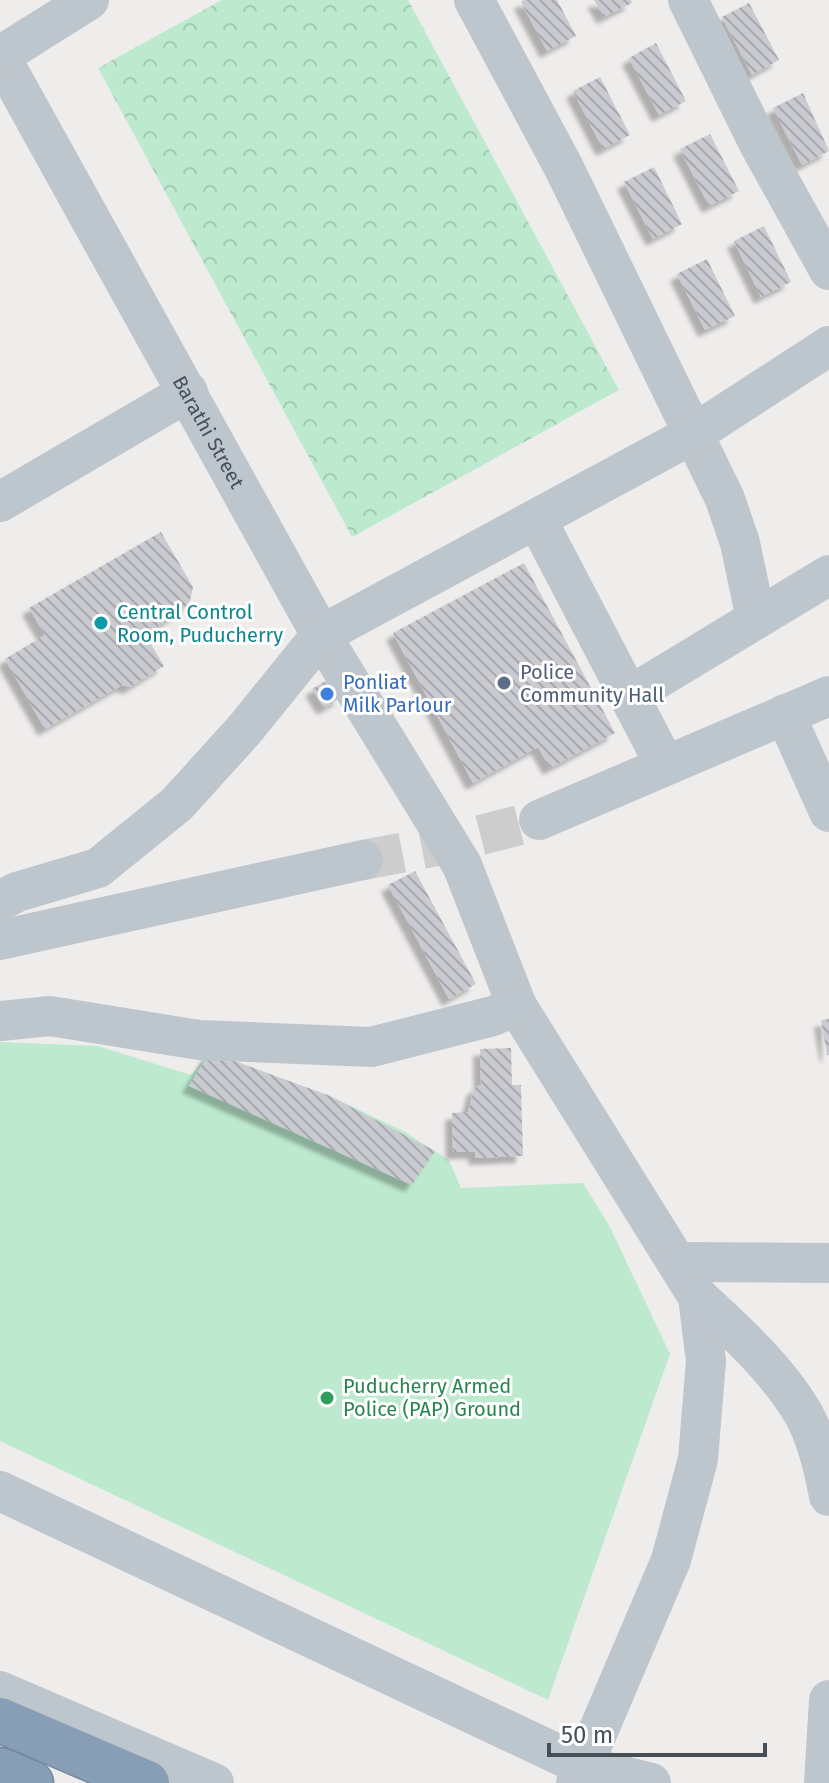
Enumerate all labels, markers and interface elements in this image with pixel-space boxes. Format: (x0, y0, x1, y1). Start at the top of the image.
street label: Barathi Street (168, 371, 250, 493)
place label: Central Control Room, Puducherry (117, 600, 283, 647)
marker: Central Control Room, Puducherry (92, 614, 110, 632)
place label: Police Community Hall (520, 660, 664, 707)
place label: Ponliat Milk Parlour (343, 670, 452, 717)
marker: Police Community Hall (495, 674, 513, 692)
marker: Ponliat Milk Parlour (318, 685, 336, 703)
place label: Puducherry Armed Police (PAP) Ground (343, 1374, 521, 1421)
marker: Puducherry Armed Police (PAP) Ground (318, 1389, 336, 1407)
scale bar (549, 1707, 765, 1757)
text: 50 m (561, 1721, 613, 1749)

